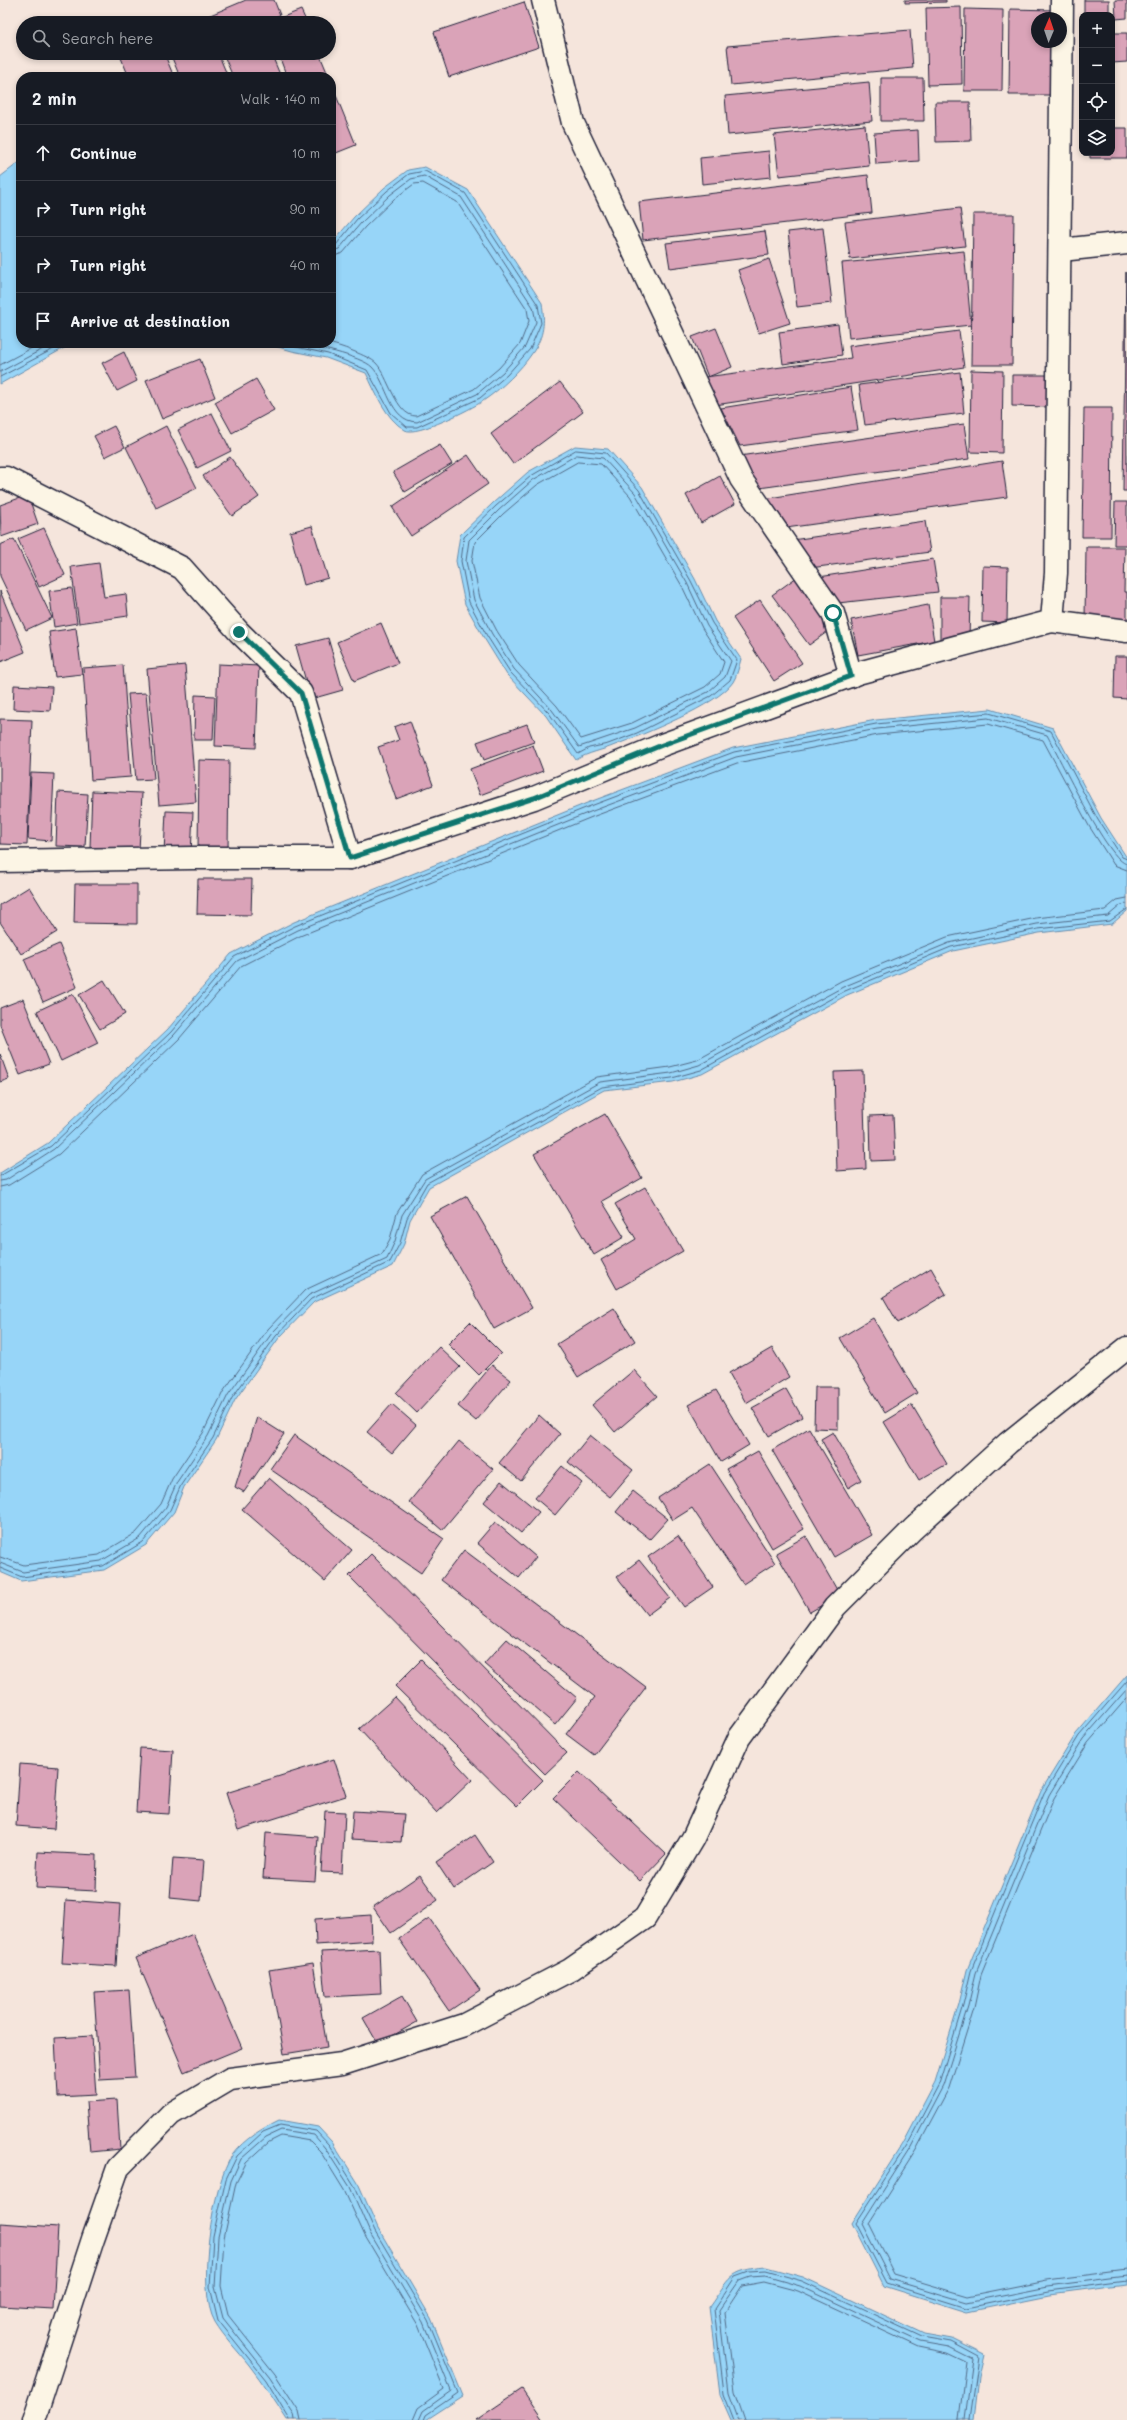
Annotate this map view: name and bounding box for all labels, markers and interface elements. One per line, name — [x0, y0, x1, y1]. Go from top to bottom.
north arrow — [1031, 12, 1067, 48]
map controls — [1079, 12, 1115, 156]
button: + — [1079, 12, 1115, 48]
search box — [16, 16, 336, 60]
icon: search — [30, 27, 52, 49]
text: Search here — [62, 28, 153, 48]
button: − — [1079, 48, 1115, 84]
button: locate — [1079, 84, 1115, 120]
text: 2 min — [32, 87, 77, 109]
text: Walk · 140 m — [240, 90, 320, 107]
button: layers — [1079, 120, 1115, 156]
icon: ahead — [32, 142, 54, 164]
text: Continue — [70, 143, 137, 163]
text: 10 m — [292, 144, 320, 161]
icon: right — [32, 198, 54, 220]
text: Turn right — [70, 199, 147, 219]
text: 90 m — [290, 200, 320, 217]
icon: right — [32, 254, 54, 276]
text: Turn right — [70, 255, 147, 275]
text: 40 m — [290, 256, 320, 273]
icon: arrive — [32, 310, 54, 332]
text: Arrive at destination — [70, 311, 230, 331]
route start — [824, 604, 842, 622]
route end — [230, 623, 248, 641]

